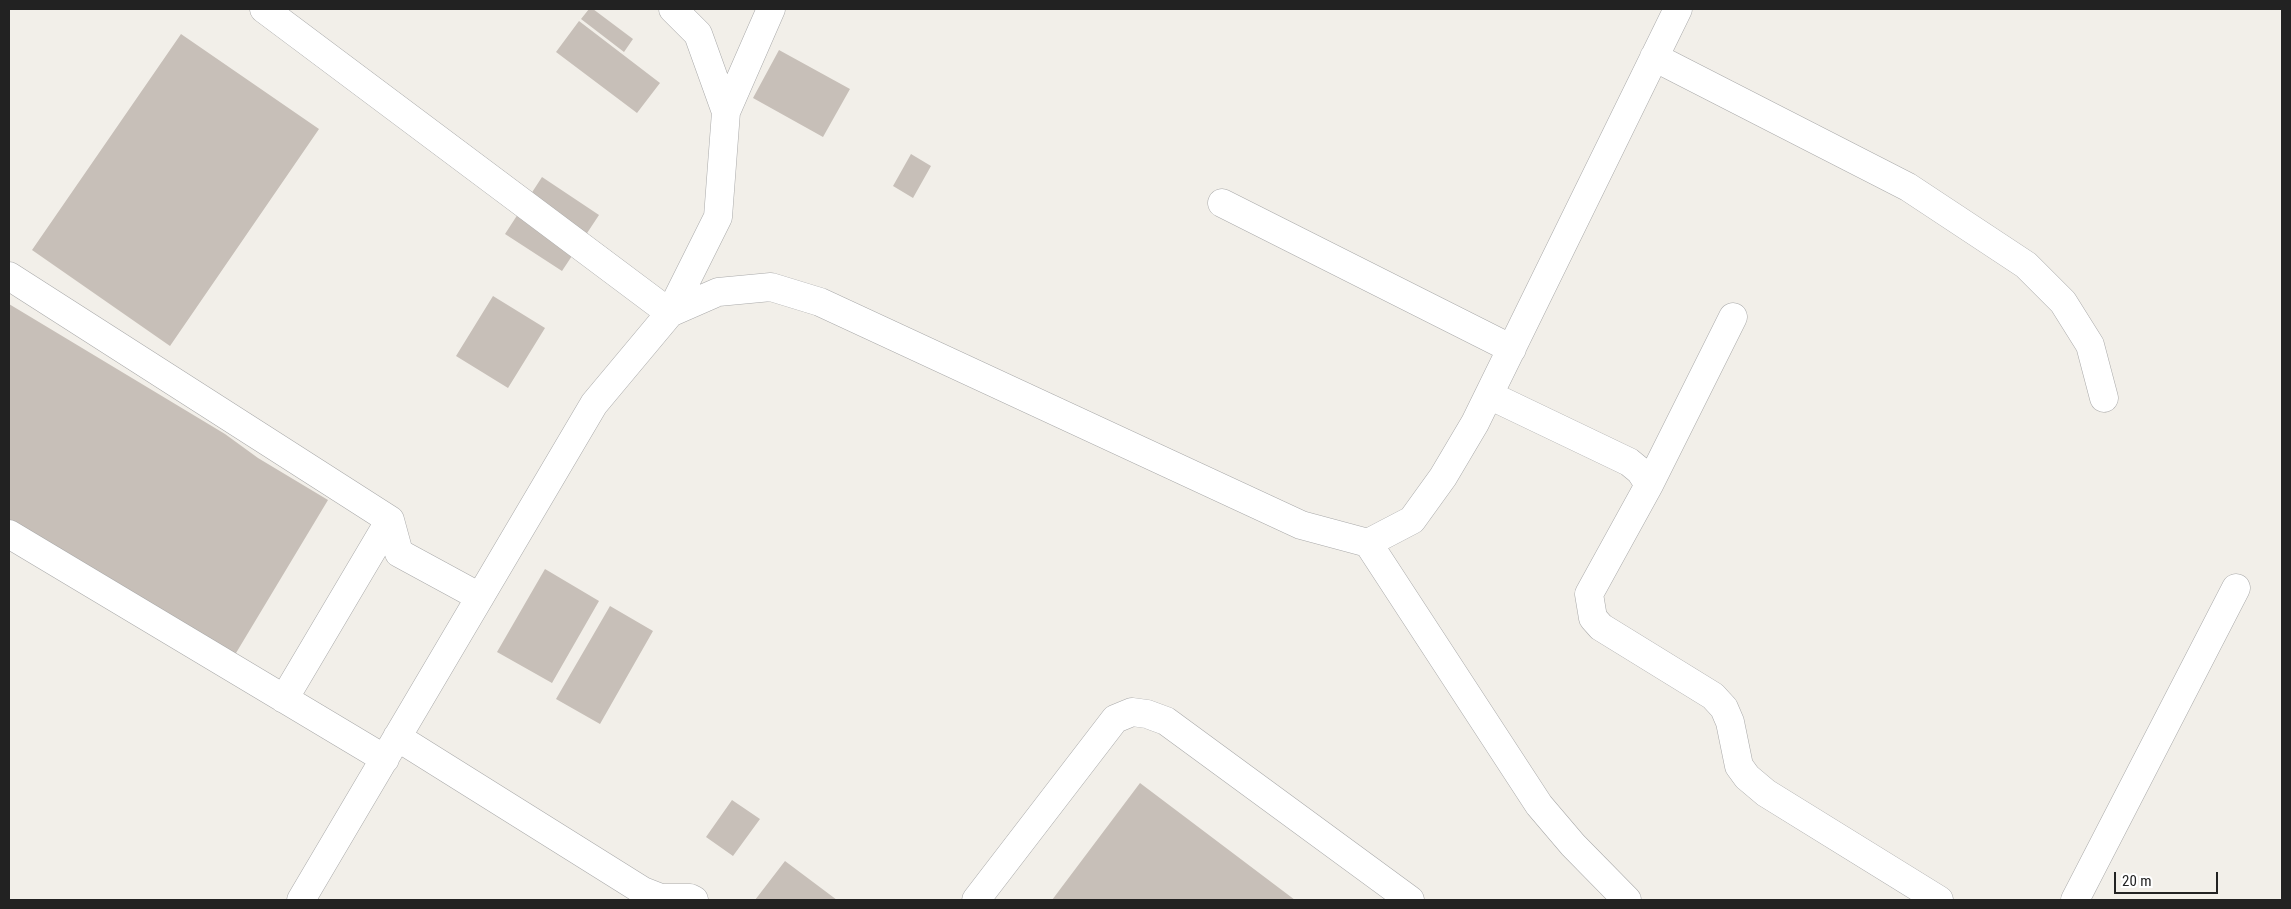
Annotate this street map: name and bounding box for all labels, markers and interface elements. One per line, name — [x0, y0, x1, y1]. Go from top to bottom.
scale bar — [2116, 862, 2220, 894]
text: 20 m — [2122, 872, 2152, 890]

